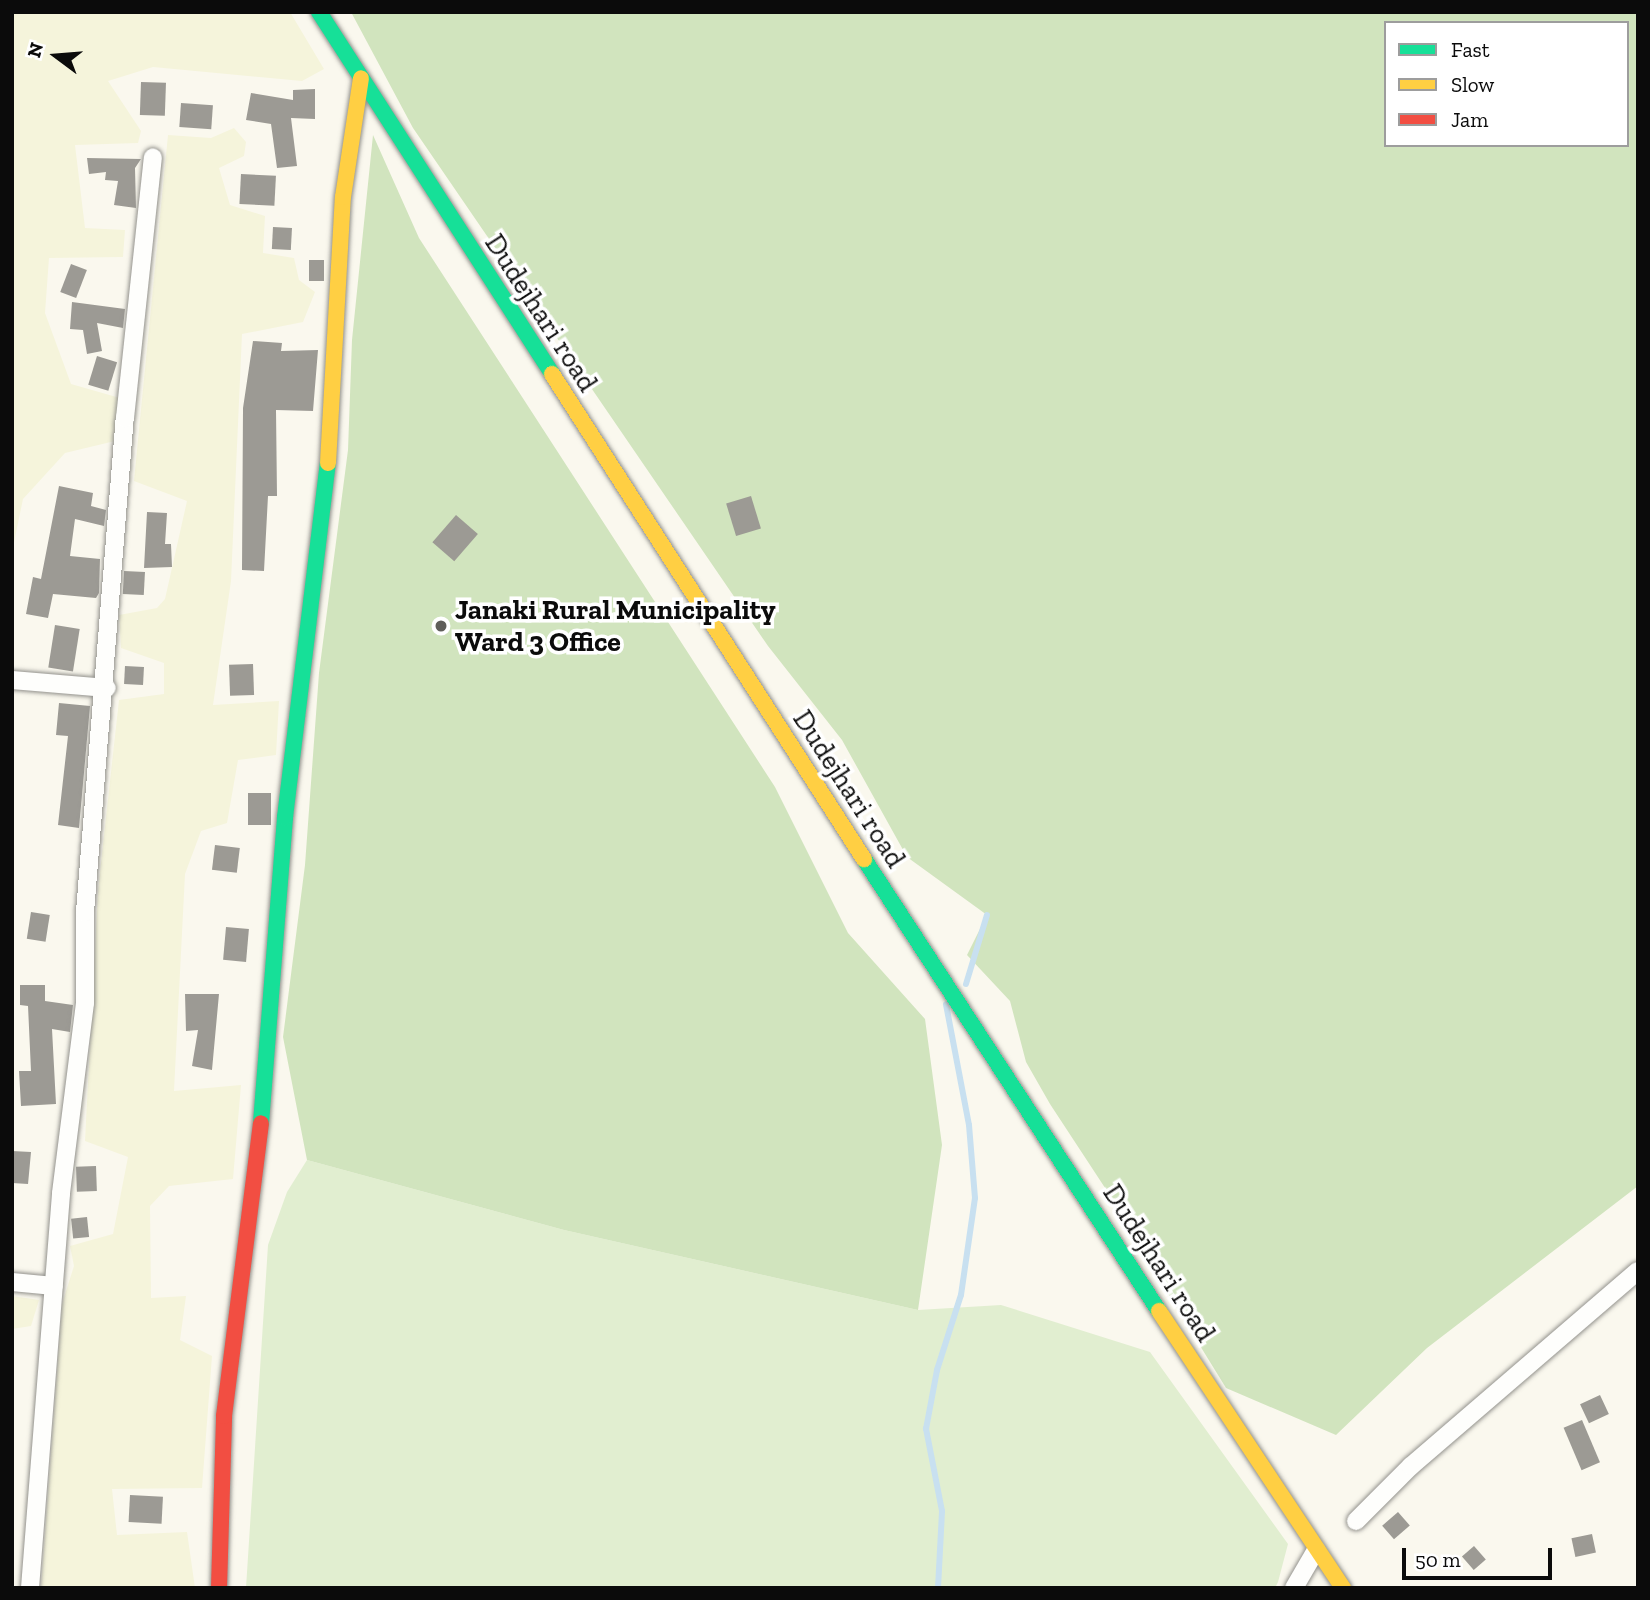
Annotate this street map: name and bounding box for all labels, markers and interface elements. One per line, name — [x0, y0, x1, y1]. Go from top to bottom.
north arrow — [21, 21, 91, 91]
legend — [1384, 21, 1629, 147]
text: Fast — [1451, 37, 1490, 62]
text: N — [22, 40, 48, 60]
text: Slow — [1451, 72, 1494, 97]
text: Jam — [1451, 107, 1488, 132]
street label: Dudejhari road — [478, 228, 604, 398]
place label: Janaki Rural Municipality Ward 3 Office — [455, 593, 776, 659]
marker: Janaki Rural Municipality Ward 3 Office — [433, 618, 449, 634]
street label: Dudejhari road — [786, 704, 912, 874]
street label: Dudejhari road — [1096, 1178, 1222, 1348]
scale bar — [1405, 1534, 1556, 1578]
text: 50 m — [1415, 1547, 1461, 1572]

